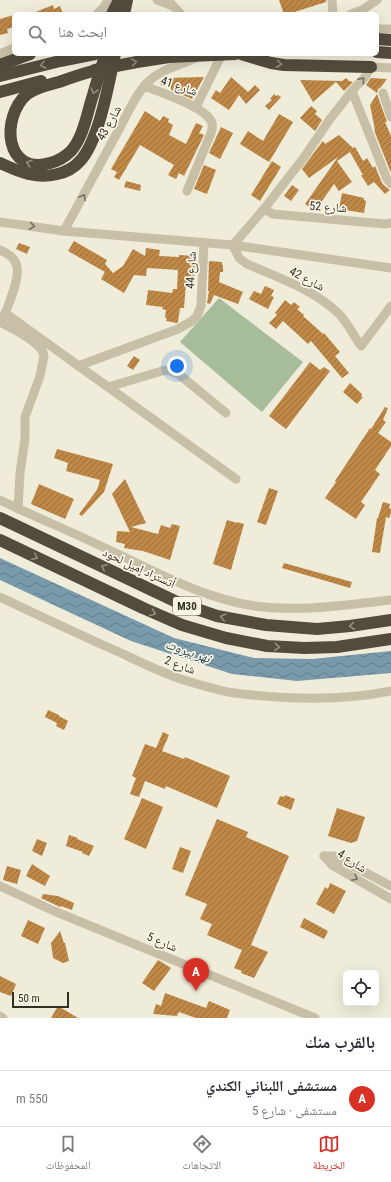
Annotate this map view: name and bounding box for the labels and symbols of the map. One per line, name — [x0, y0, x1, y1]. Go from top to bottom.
one-way arrow — [131, 59, 137, 67]
one-way arrow — [276, 59, 282, 68]
one-way arrow — [40, 60, 47, 68]
street label: شارع 41 — [159, 73, 199, 100]
one-way arrow — [358, 77, 365, 85]
one-way arrow — [90, 87, 99, 94]
street label: شارع 43 — [94, 103, 125, 143]
one-way arrow — [26, 159, 33, 168]
one-way arrow — [78, 193, 85, 201]
street label: شارع 52 — [309, 199, 347, 216]
one-way arrow — [29, 221, 35, 230]
street label: شارع 44 — [183, 251, 200, 289]
street label: شارع 42 — [287, 264, 327, 295]
your location — [167, 356, 187, 376]
street label: أتستراد إميل لحود — [100, 545, 178, 591]
one-way arrow — [31, 552, 38, 560]
one-way arrow — [100, 564, 108, 572]
road number: M30 — [173, 597, 201, 615]
one-way arrow — [149, 608, 156, 616]
one-way arrow — [220, 614, 227, 622]
one-way arrow — [349, 621, 356, 630]
water label: نهر بيروت — [164, 636, 215, 667]
one-way arrow — [274, 642, 280, 651]
street label: شارع 2 — [162, 653, 197, 678]
street label: شارع 4 — [334, 847, 369, 876]
one-way arrow — [351, 874, 358, 881]
street label: شارع 5 — [144, 929, 179, 956]
pin: A — [183, 958, 209, 991]
scale bar — [12, 990, 69, 1009]

